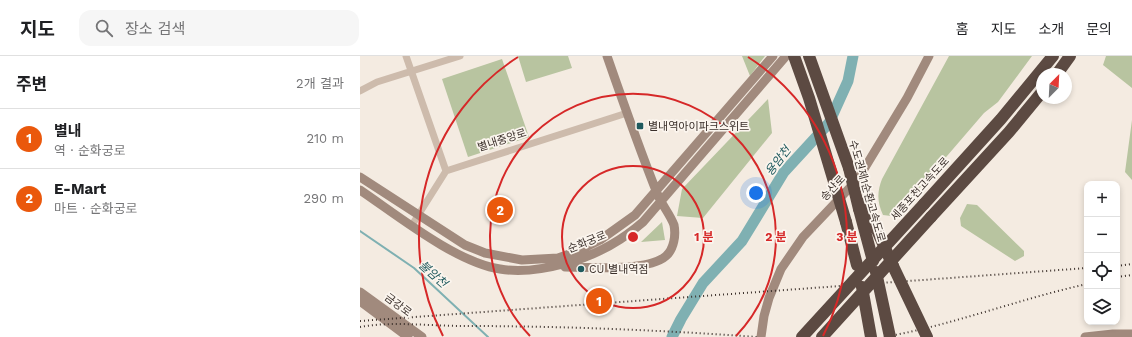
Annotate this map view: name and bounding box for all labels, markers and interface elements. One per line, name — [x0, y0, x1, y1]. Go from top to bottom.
search box — [79, 10, 359, 46]
icon: search — [93, 17, 115, 39]
text: 지도 — [20, 18, 55, 41]
text: 장소 검색 — [125, 20, 185, 38]
text: 홈 — [956, 21, 969, 37]
text: 지도 — [991, 21, 1016, 37]
text: 소개 — [1038, 21, 1064, 37]
text: 문의 — [1086, 21, 1112, 37]
north arrow — [1036, 68, 1072, 104]
text: 주변 — [16, 74, 47, 94]
text: 2개 결과 — [296, 76, 344, 91]
place label: 별내역아이파크스위트 — [648, 120, 749, 133]
marker: 별내역아이파크스위트 — [635, 121, 645, 131]
text: 별내 — [54, 122, 82, 140]
street label: 별내중앙로 — [476, 126, 528, 154]
text: 1 — [26, 131, 32, 146]
text: 210 m — [306, 131, 344, 146]
street label: 수도권제1순환고속도로 — [846, 139, 888, 243]
water label: 용암천 — [762, 142, 795, 178]
text: 역 · 순화궁로 — [54, 143, 126, 158]
street label: 세종포천고속도로 — [888, 155, 952, 223]
street label: 송산로 — [818, 172, 848, 204]
text: E-Mart — [54, 180, 106, 198]
map controls — [1084, 181, 1120, 325]
button: + — [1084, 181, 1120, 217]
your location — [746, 183, 766, 203]
text: 2 — [25, 191, 33, 206]
text: 290 m — [303, 191, 344, 206]
pin: 2 — [487, 195, 513, 225]
text: 마트 · 순화궁로 — [54, 201, 138, 216]
button: − — [1084, 217, 1120, 253]
street label: 순화궁로 — [566, 228, 608, 256]
centre of rings — [626, 230, 640, 244]
text: 1 분 — [694, 230, 714, 244]
text: 2 분 — [765, 230, 787, 244]
text: 3 분 — [836, 230, 858, 244]
button: locate — [1084, 253, 1120, 289]
water label: 불암천 — [416, 258, 451, 292]
place label: CU 별내역점 — [589, 263, 649, 276]
marker: CU 별내역점 — [576, 264, 586, 274]
pin: 1 — [586, 286, 612, 316]
button: layers — [1084, 289, 1120, 325]
street label: 금강로 — [382, 291, 414, 319]

